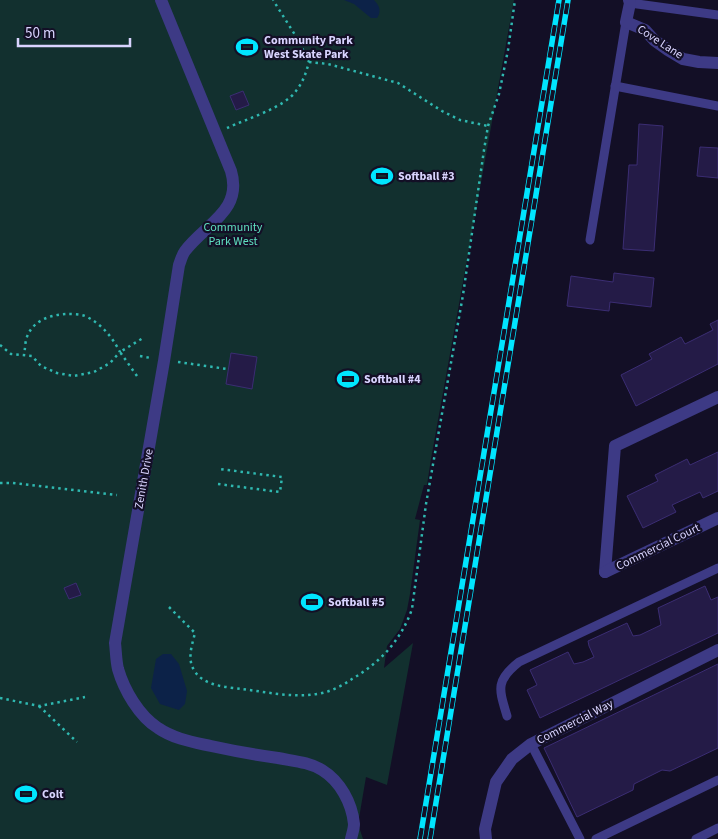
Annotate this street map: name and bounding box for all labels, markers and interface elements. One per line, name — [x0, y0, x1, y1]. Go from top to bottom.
scale bar — [18, 15, 130, 47]
street label: Cove Lane — [634, 21, 686, 63]
text: 50 m — [25, 23, 55, 44]
place label: Community Park West Skate Park — [264, 32, 353, 63]
sports icon: Community Park West Skate Park — [234, 34, 260, 60]
sports icon: Softball #3 — [369, 163, 395, 189]
place label: Softball #3 — [398, 168, 455, 185]
park label: Community Park West — [204, 219, 263, 250]
sports icon: Softball #4 — [335, 366, 361, 392]
place label: Softball #4 — [364, 371, 421, 388]
street label: Zenith Drive — [130, 448, 158, 510]
street label: Commercial Court — [613, 519, 703, 575]
sports icon: Softball #5 — [299, 589, 325, 615]
place label: Softball #5 — [328, 594, 385, 611]
street label: Commercial Way — [534, 695, 617, 749]
sports icon: Colt — [13, 781, 39, 807]
place label: Colt — [42, 786, 64, 803]

